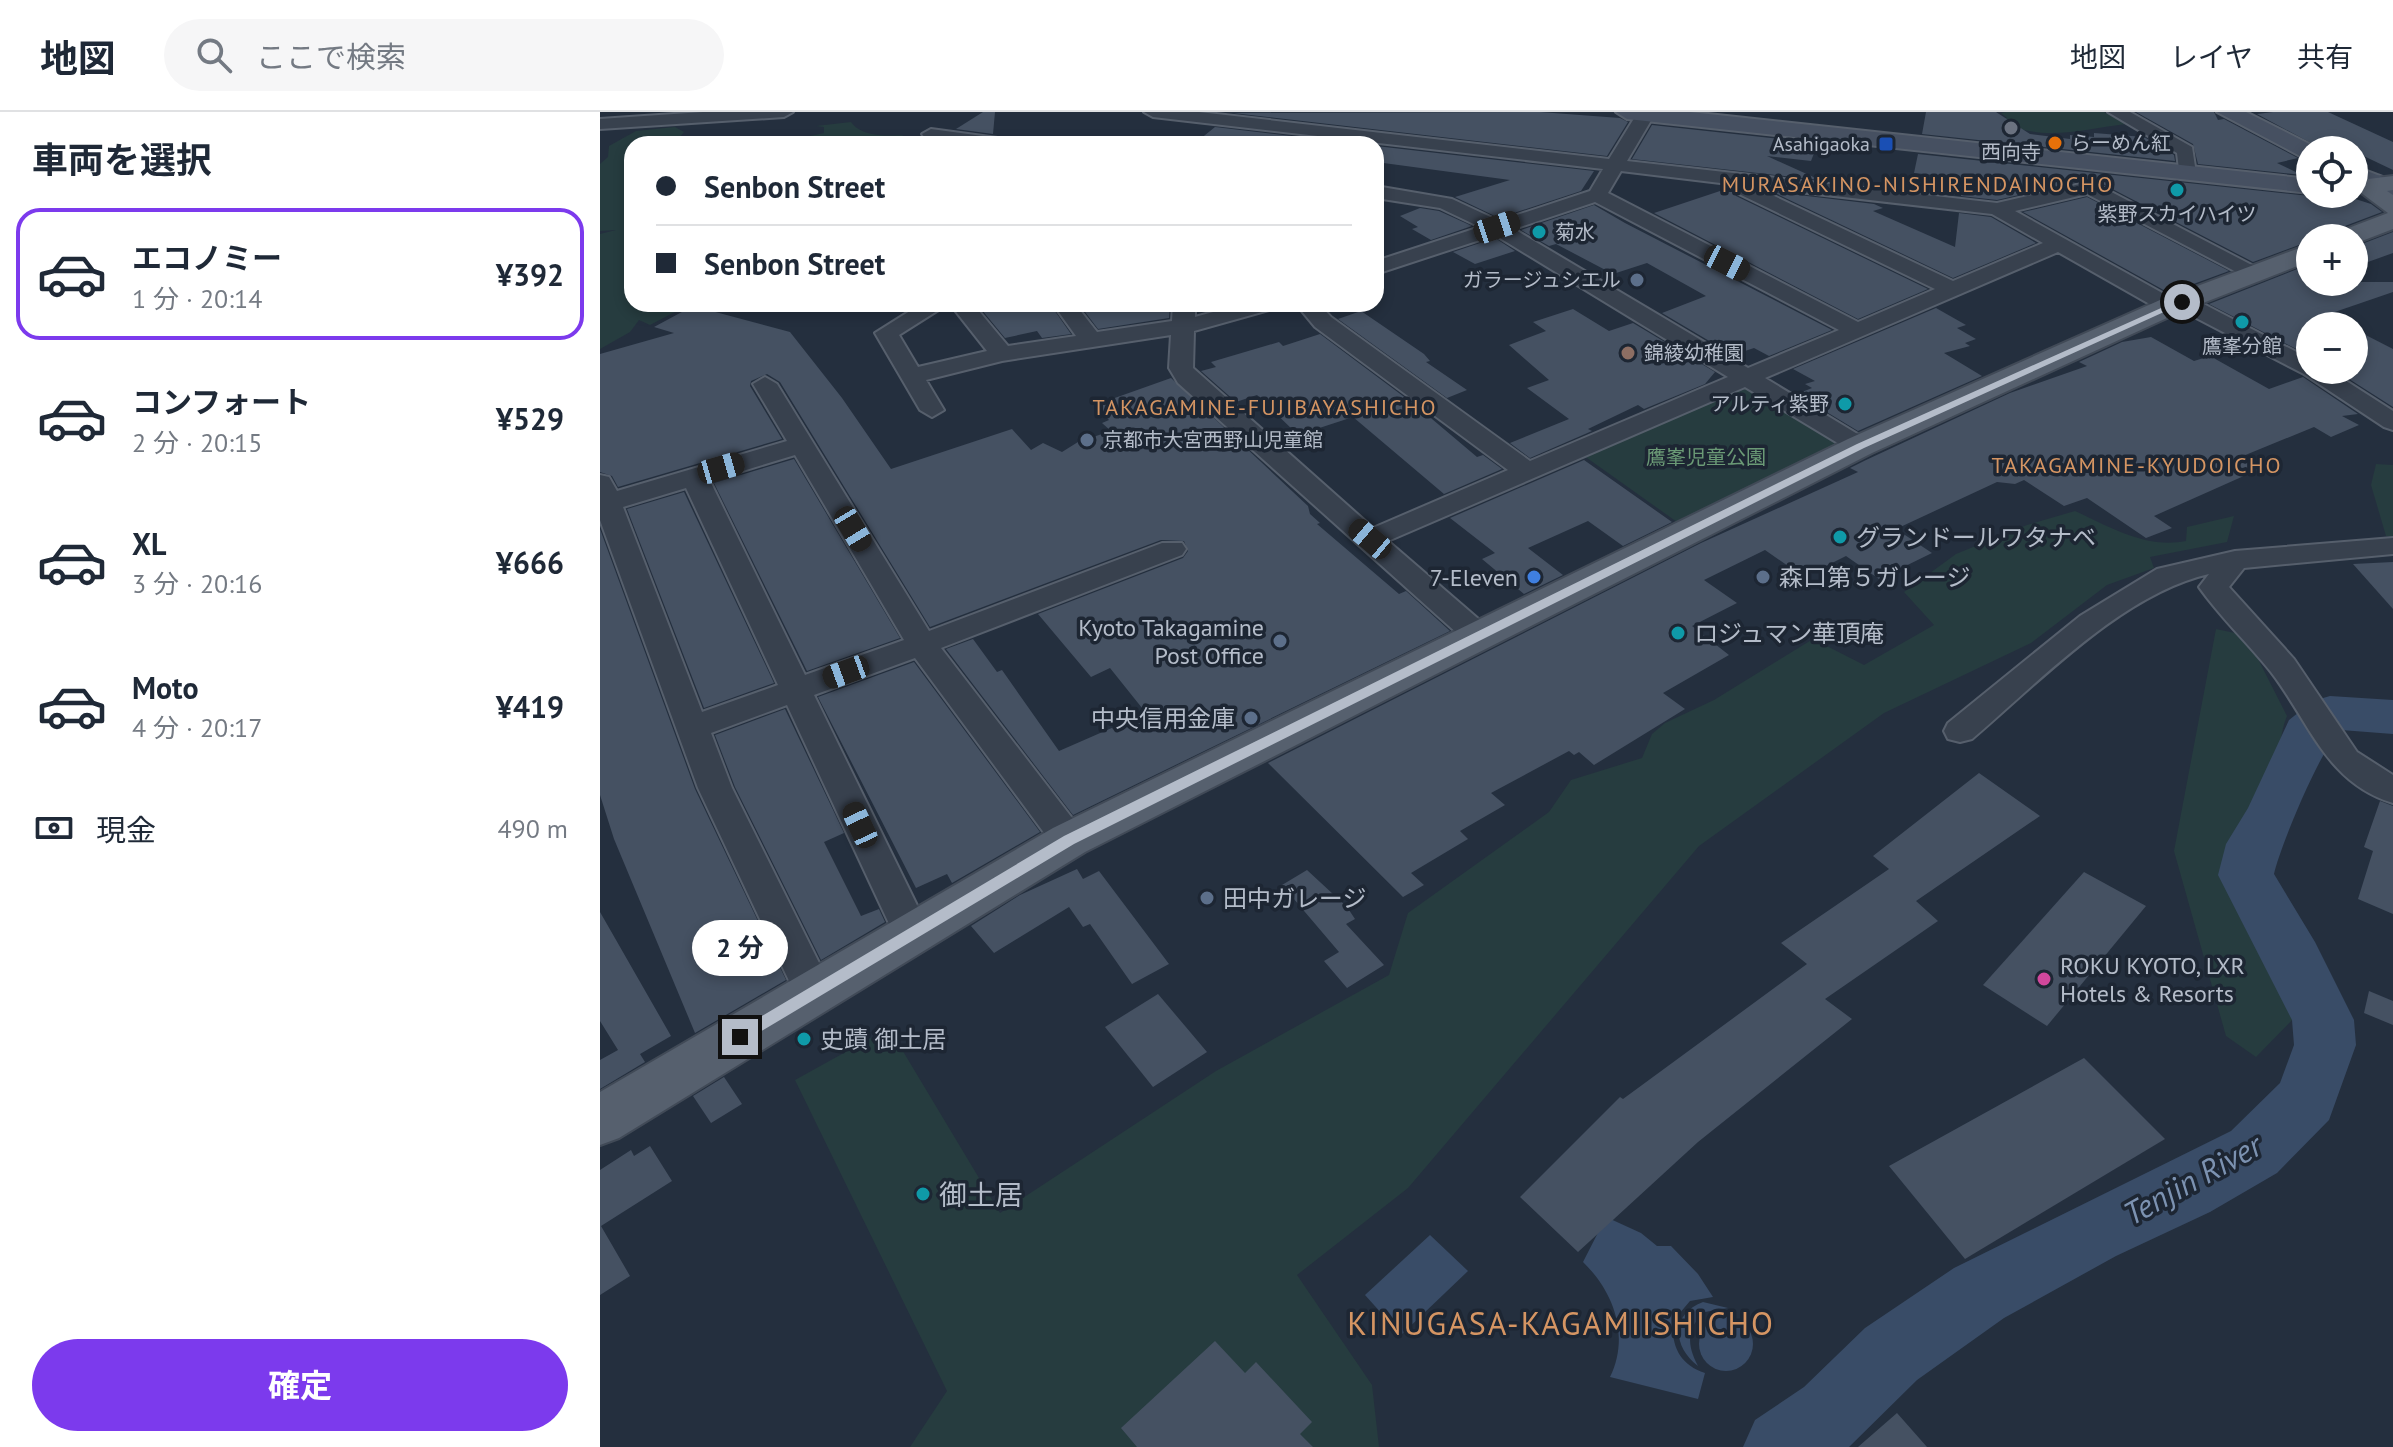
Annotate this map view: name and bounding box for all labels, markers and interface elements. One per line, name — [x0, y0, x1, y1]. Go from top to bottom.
search box — [164, 19, 724, 91]
text: 地図 — [40, 33, 116, 82]
icon: search — [192, 33, 236, 77]
text: ここで検索 — [256, 37, 406, 76]
text: 地図 — [2070, 38, 2126, 75]
text: レイヤ — [2170, 38, 2253, 75]
text: 共有 — [2297, 38, 2353, 75]
marker: 西向寺 — [2002, 119, 2020, 137]
place label: らーめん紅 — [2071, 130, 2171, 156]
place label: Asahigaoka — [1773, 131, 1870, 157]
marker: らーめん紅 — [2046, 134, 2064, 152]
marker: Asahigaoka — [1877, 135, 1895, 153]
text: 車両を選択 — [32, 136, 212, 183]
map controls — [2296, 136, 2368, 384]
button: locate — [2296, 136, 2368, 208]
place label: 西向寺 — [1981, 139, 2041, 165]
text: Senbon Street — [704, 167, 885, 206]
district label: MURASAKINO-NISHIRENDAINOCHO — [1722, 170, 2114, 198]
marker: 紫野スカイハイツ — [2168, 181, 2186, 199]
place label: 紫野スカイハイツ — [2097, 201, 2257, 227]
car — [1470, 208, 1524, 246]
place label: 菊水 — [1555, 219, 1595, 245]
marker: 菊水 — [1530, 223, 1548, 241]
button: + — [2296, 224, 2368, 296]
icon: car — [36, 238, 108, 310]
text: エコノミー — [132, 238, 282, 277]
car — [1700, 241, 1754, 285]
text: Senbon Street — [704, 244, 885, 283]
text: ¥392 — [496, 255, 564, 294]
place label: ガラージュシエル — [1463, 267, 1621, 293]
marker: ガラージュシエル — [1628, 271, 1646, 289]
text: 1 分 · 20:14 — [132, 282, 262, 315]
route start — [2164, 284, 2200, 320]
button: − — [2296, 312, 2368, 384]
marker: 鷹峯分館 — [2233, 313, 2251, 331]
place label: 鷹峯分館 — [2202, 333, 2282, 359]
place label: 錦綾幼稚園 — [1644, 340, 1744, 366]
marker: 錦綾幼稚園 — [1619, 344, 1637, 362]
icon: car — [36, 382, 108, 454]
text: コンフォート — [132, 382, 311, 421]
place label: アルティ紫野 — [1710, 391, 1829, 417]
district label: TAKAGAMINE-FUJIBAYASHICHO — [1093, 393, 1438, 421]
marker: アルティ紫野 — [1836, 395, 1854, 413]
text: ¥529 — [496, 399, 564, 438]
text: 2 分 · 20:15 — [132, 426, 262, 459]
place label: 京都市大宮西野山児童館 — [1103, 427, 1323, 453]
marker: 京都市大宮西野山児童館 — [1078, 431, 1096, 449]
park label: 鷹峯児童公園 — [1646, 444, 1766, 470]
car — [695, 450, 747, 486]
district label: TAKAGAMINE-KYUDOICHO — [1991, 451, 2283, 479]
car — [830, 502, 876, 556]
car — [1344, 514, 1396, 564]
place label: グランドールワタナベ — [1856, 522, 2096, 553]
text: XL — [132, 524, 166, 563]
icon: car — [36, 526, 108, 598]
marker: グランドールワタナベ — [1831, 528, 1849, 546]
text: ¥666 — [496, 543, 564, 582]
place label: 7-Eleven — [1430, 562, 1518, 593]
place label: 森口第５ガレージ — [1779, 562, 1971, 593]
text: 3 分 · 20:16 — [132, 567, 262, 600]
marker: 7-Eleven — [1525, 568, 1543, 586]
marker: 森口第５ガレージ — [1754, 568, 1772, 586]
place label: Kyoto Takagamine Post Office — [1078, 612, 1264, 671]
place label: ロジュマン華頂庵 — [1694, 618, 1884, 649]
marker: ロジュマン華頂庵 — [1669, 624, 1687, 642]
marker: Kyoto Takagamine Post Office — [1271, 632, 1289, 650]
car — [819, 653, 873, 691]
text: Moto — [132, 668, 199, 707]
icon: car — [36, 670, 108, 742]
text: ¥419 — [496, 687, 564, 726]
place label: 中央信用金庫 — [1091, 703, 1235, 734]
marker: 中央信用金庫 — [1242, 709, 1260, 727]
text: 4 分 · 20:17 — [132, 711, 262, 744]
car — [839, 798, 881, 852]
icon: cash — [32, 806, 76, 850]
text: 現金 — [96, 810, 156, 849]
text: 490 m — [497, 812, 568, 845]
place label: 田中ガレージ — [1223, 883, 1367, 914]
marker: 田中ガレージ — [1198, 889, 1216, 907]
callout: 2 分 — [692, 921, 788, 977]
text: 2 分 — [716, 931, 764, 964]
place label: ROKU KYOTO, LXR Hotels & Resorts — [2060, 950, 2245, 1009]
marker: ROKU KYOTO, LXR Hotels & Resorts — [2035, 970, 2053, 988]
route end — [722, 1019, 758, 1055]
place label: 史蹟 御土居 — [820, 1024, 946, 1055]
marker: 史蹟 御土居 — [795, 1030, 813, 1048]
water label: Tenjin River — [2116, 1123, 2271, 1234]
place label: 御土居 — [939, 1176, 1023, 1213]
marker: 御土居 — [914, 1185, 932, 1203]
district label: KINUGASA-KAGAMIISHICHO — [1347, 1302, 1775, 1344]
button: 確定 — [32, 1339, 568, 1431]

